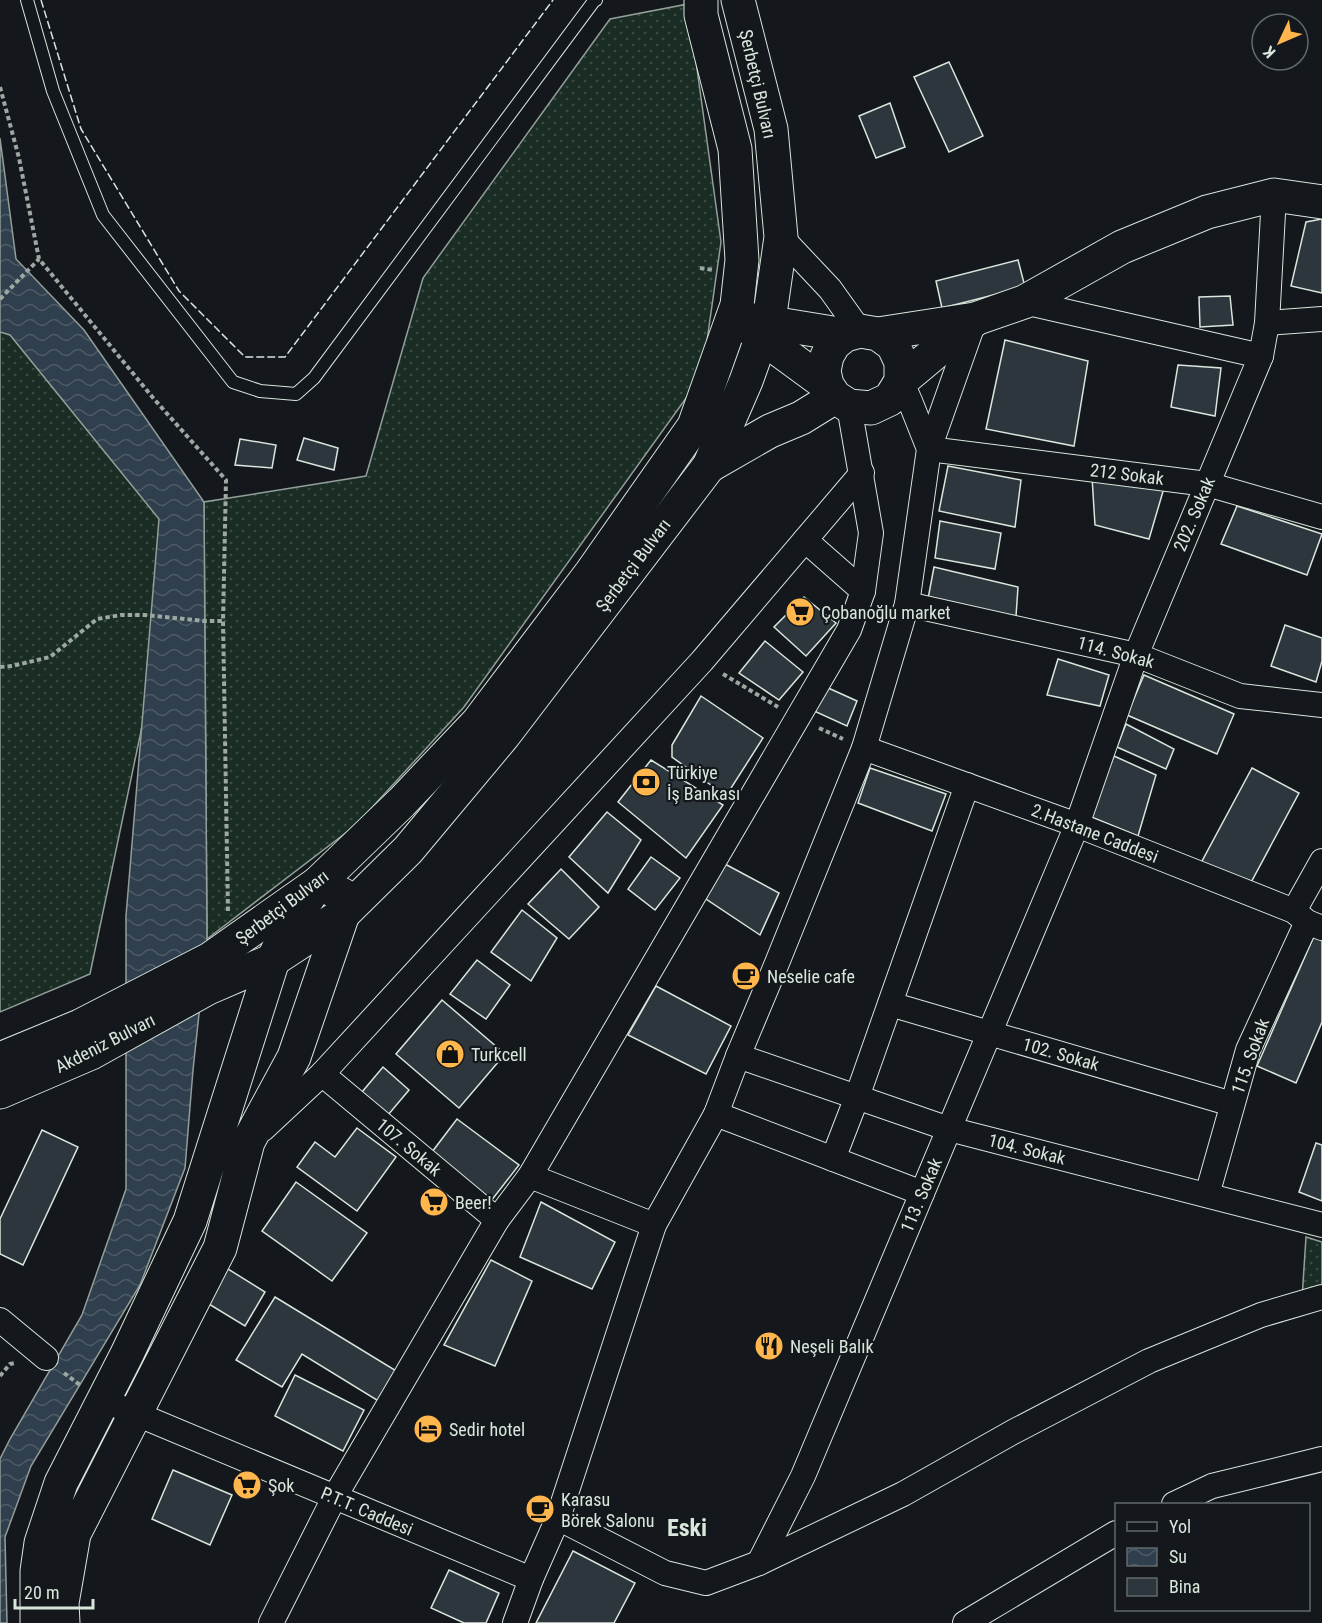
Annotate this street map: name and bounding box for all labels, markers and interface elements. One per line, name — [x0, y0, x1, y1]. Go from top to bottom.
north arrow — [1250, 12, 1310, 72]
street label: Şerbetçi Bulvarı — [735, 28, 781, 140]
text: K — [1260, 42, 1279, 62]
street label: 212 Sokak — [1089, 459, 1165, 489]
street label: 202. Sokak — [1169, 474, 1219, 554]
street label: Şerbetçi Bulvarı — [591, 514, 675, 616]
supermarket icon: Çobanoğlu market — [784, 596, 816, 628]
place label: Çobanoğlu market — [821, 602, 951, 623]
street label: 114. Sokak — [1075, 632, 1157, 672]
place label: Türkiye İş Bankası — [667, 762, 740, 804]
bank icon: Türkiye İş Bankası — [630, 766, 662, 798]
street label: 2.Hastane Caddesi — [1029, 799, 1161, 867]
street label: Şerbetçi Bulvarı — [231, 865, 333, 949]
cafe icon: Neselie cafe — [730, 960, 762, 992]
place label: Neselie cafe — [767, 966, 855, 987]
street label: Akdeniz Bulvarı — [52, 1009, 158, 1077]
street label: 115. Sokak — [1227, 1015, 1273, 1097]
street label: 102. Sokak — [1020, 1033, 1102, 1075]
shop icon: Turkcell — [434, 1038, 466, 1070]
place label: Turkcell — [471, 1044, 527, 1065]
street label: 107. Sokak — [372, 1114, 446, 1180]
street label: 104. Sokak — [986, 1129, 1068, 1169]
street label: 113. Sokak — [896, 1155, 946, 1235]
supermarket icon: Beer! — [418, 1186, 450, 1218]
place label: Beer! — [455, 1192, 492, 1213]
restaurant icon: Neşeli Balık — [753, 1330, 785, 1362]
place label: Neşeli Balık — [790, 1336, 874, 1357]
hotel icon: Sedir hotel — [412, 1413, 444, 1445]
place label: Sedir hotel — [449, 1419, 525, 1440]
supermarket icon: Şok — [231, 1469, 263, 1501]
place label: Şok — [268, 1475, 294, 1496]
street label: P.T.T. Caddesi — [318, 1482, 416, 1540]
place label: Karasu Börek Salonu — [561, 1489, 654, 1531]
cafe icon: Karasu Börek Salonu — [524, 1493, 556, 1525]
legend — [1115, 1503, 1310, 1611]
district label: Eski — [667, 1514, 707, 1542]
text: Yol — [1169, 1516, 1191, 1537]
text: Su — [1169, 1546, 1187, 1567]
scale bar — [15, 1572, 93, 1610]
text: Bina — [1169, 1576, 1200, 1597]
text: 20 m — [24, 1582, 59, 1603]

